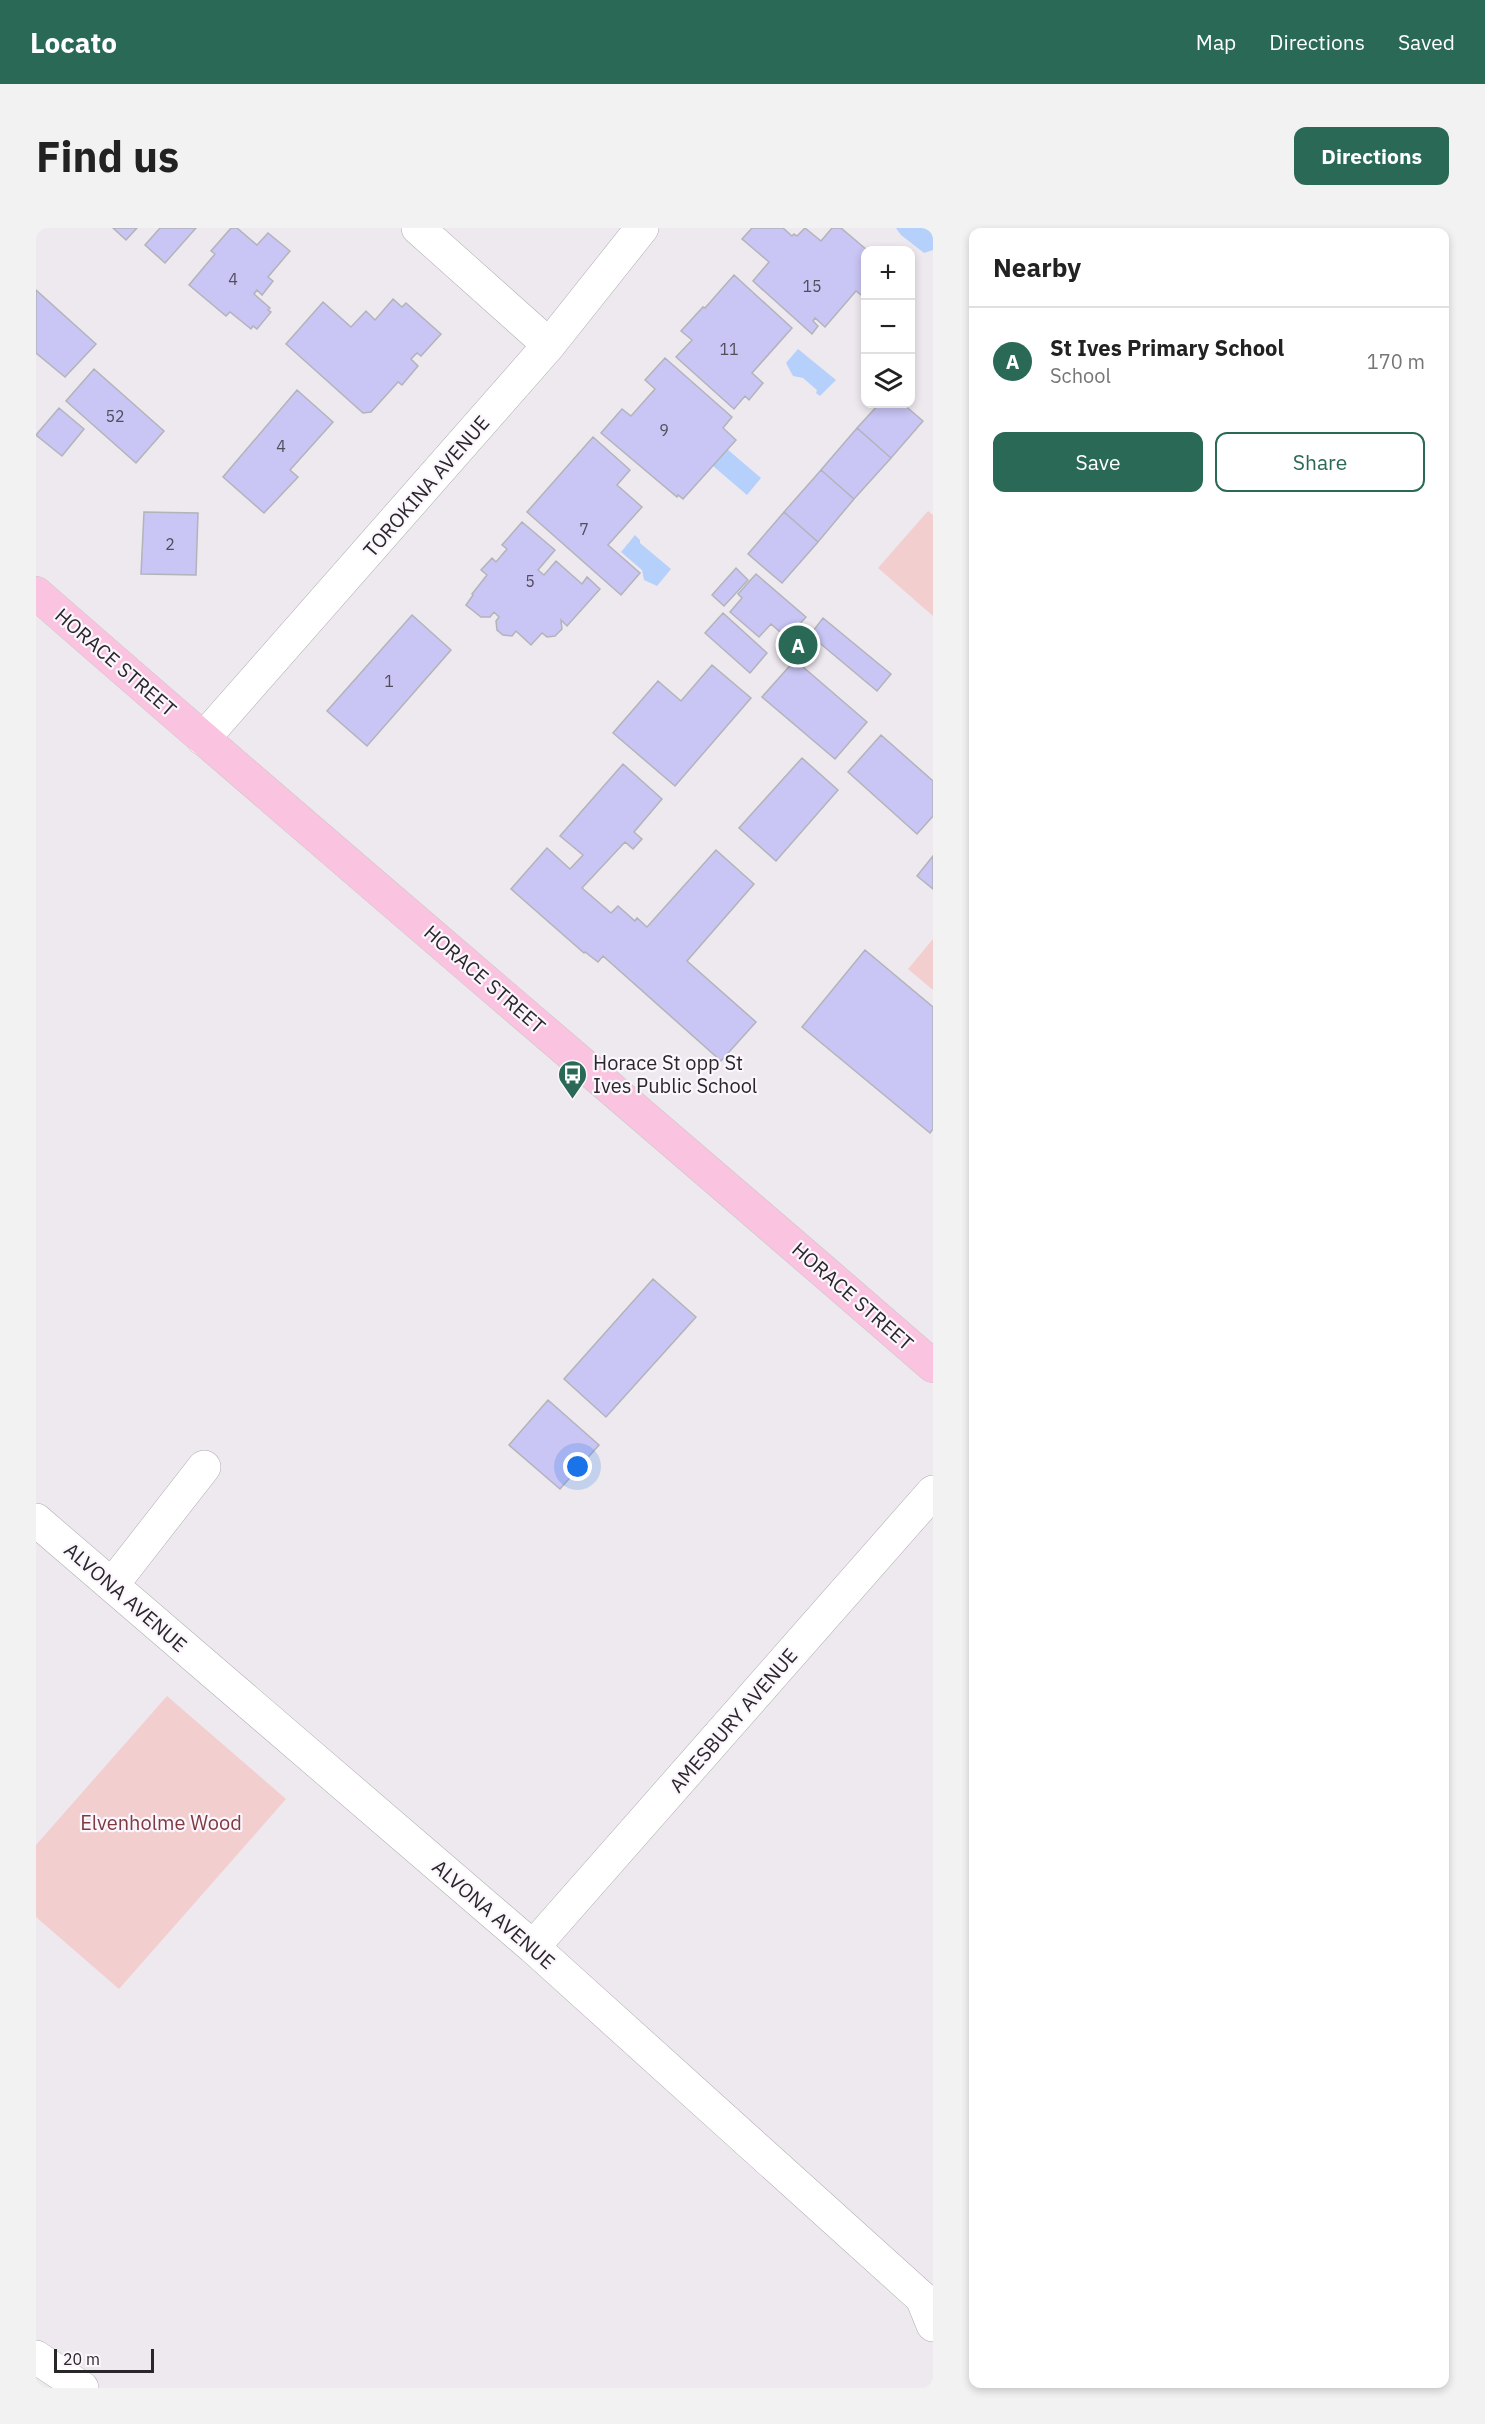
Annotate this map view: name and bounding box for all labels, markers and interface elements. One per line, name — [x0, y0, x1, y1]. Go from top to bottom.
text: Locato — [30, 24, 117, 61]
text: Map — [1196, 28, 1236, 56]
text: Directions — [1269, 28, 1365, 56]
text: Saved — [1398, 28, 1455, 56]
button: Directions — [1294, 127, 1449, 185]
text: Find us — [36, 129, 179, 184]
map controls — [861, 246, 915, 408]
button: + — [861, 246, 915, 300]
text: Nearby — [993, 250, 1081, 284]
house number: 4 — [228, 269, 238, 289]
house number: 15 — [802, 276, 822, 296]
button: − — [861, 300, 915, 354]
text: St Ives Primary School — [1050, 333, 1284, 362]
house number: 11 — [719, 339, 739, 359]
text: A — [1006, 348, 1019, 375]
text: 170 m — [1367, 348, 1425, 375]
button: layers — [861, 354, 915, 408]
text: School — [1050, 362, 1111, 389]
house number: 52 — [105, 406, 125, 426]
street label: TOROKINA AVENUE — [357, 409, 495, 563]
house number: 9 — [659, 420, 669, 440]
button: Save — [993, 432, 1203, 492]
button: Share — [1215, 432, 1425, 492]
house number: 4 — [276, 436, 286, 456]
house number: 7 — [579, 519, 589, 539]
house number: 2 — [165, 534, 175, 554]
house number: 5 — [525, 571, 535, 591]
street label: HORACE STREET — [49, 602, 183, 722]
pin: A — [778, 622, 818, 668]
house number: 1 — [384, 671, 394, 691]
street label: HORACE STREET — [418, 919, 552, 1039]
place label: Horace St opp St Ives Public School — [593, 1049, 757, 1099]
bus stop icon: Horace St opp St Ives Public School — [556, 1058, 588, 1100]
street label: HORACE STREET — [786, 1236, 920, 1356]
your location — [563, 1452, 592, 1481]
street label: ALVONA AVENUE — [59, 1536, 193, 1658]
street label: AMESBURY AVENUE — [663, 1642, 803, 1798]
park label: Elvenholme Wood — [80, 1809, 242, 1836]
street label: ALVONA AVENUE — [427, 1853, 561, 1975]
scale bar — [54, 2346, 154, 2374]
text: 20 m — [63, 2349, 100, 2369]

